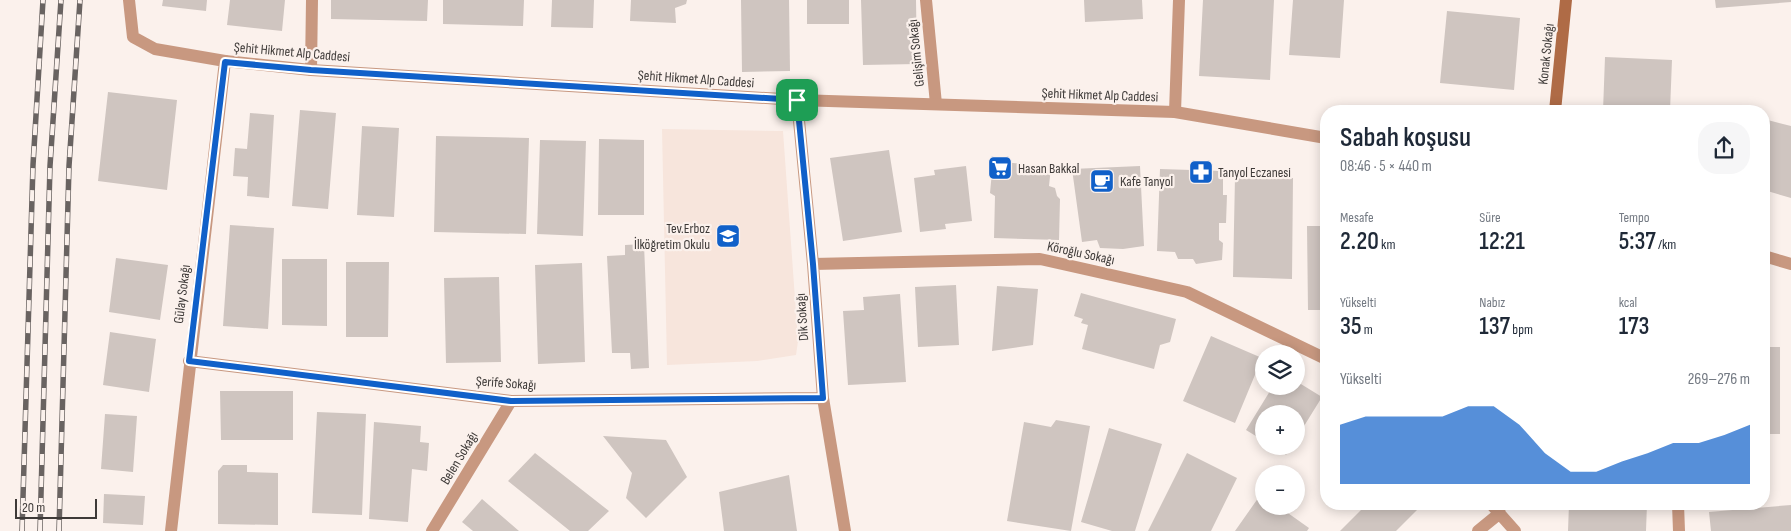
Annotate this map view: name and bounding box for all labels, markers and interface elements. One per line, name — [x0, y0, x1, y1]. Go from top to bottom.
street label: Gelişim Sokağı — [904, 18, 928, 88]
street label: Konak Sokağı — [1534, 22, 1558, 86]
street label: Şehit Hikmet Alp Caddesi — [233, 38, 351, 66]
street label: Şehit Hikmet Alp Caddesi — [637, 66, 755, 92]
pin — [776, 79, 818, 121]
street label: Şehit Hikmet Alp Caddesi — [1041, 84, 1159, 106]
icon: arrive — [783, 86, 811, 114]
text: Sabah koşusu — [1340, 121, 1471, 154]
button: share — [1698, 122, 1750, 174]
supermarket icon: Hasan Bakkal — [987, 155, 1013, 181]
text: 08:46 · 5 × 440 m — [1340, 157, 1432, 176]
pharmacy icon: Tanyol Eczanesi — [1188, 159, 1214, 185]
place label: Hasan Bakkal — [1018, 160, 1079, 177]
place label: Tanyol Eczanesi — [1218, 164, 1291, 181]
cafe icon: Kafe Tanyol — [1089, 168, 1115, 194]
place label: Kafe Tanyol — [1120, 173, 1173, 190]
text: Mesafe — [1340, 209, 1374, 226]
text: Süre — [1479, 209, 1501, 226]
text: Tempo — [1619, 209, 1650, 226]
place label: Tev.Erboz İlköğretim Okulu — [634, 220, 710, 253]
school or university icon: Tev.Erboz İlköğretim Okulu — [715, 223, 741, 249]
text: 2.20 — [1340, 226, 1379, 257]
text: 12:21 — [1479, 226, 1525, 257]
text: 5:37 — [1619, 226, 1656, 257]
text: km — [1379, 236, 1395, 253]
text: /km — [1656, 236, 1676, 253]
street label: Köroğlu Sokağı — [1046, 238, 1116, 268]
street label: Gülay Sokağı — [170, 264, 194, 324]
street label: Dik Sokağı — [792, 293, 812, 341]
text: Yükselti — [1340, 294, 1376, 311]
text: Nabız — [1479, 294, 1505, 311]
text: kcal — [1619, 294, 1637, 311]
text: 35 — [1340, 311, 1361, 342]
text: 137 — [1479, 311, 1510, 342]
text: 173 — [1619, 311, 1649, 342]
text: m — [1361, 321, 1373, 338]
text: bpm — [1510, 321, 1533, 338]
map controls — [1255, 345, 1305, 515]
button: layers — [1255, 345, 1305, 395]
text: Yükselti — [1340, 370, 1382, 389]
text: 269–276 m — [1688, 370, 1750, 389]
street label: Şerife Sokağı — [475, 372, 537, 394]
button: + — [1255, 405, 1305, 455]
street label: Belen Sokağı — [437, 428, 481, 488]
button: − — [1255, 465, 1305, 515]
scale bar — [15, 496, 98, 519]
text: 20 m — [22, 499, 45, 516]

